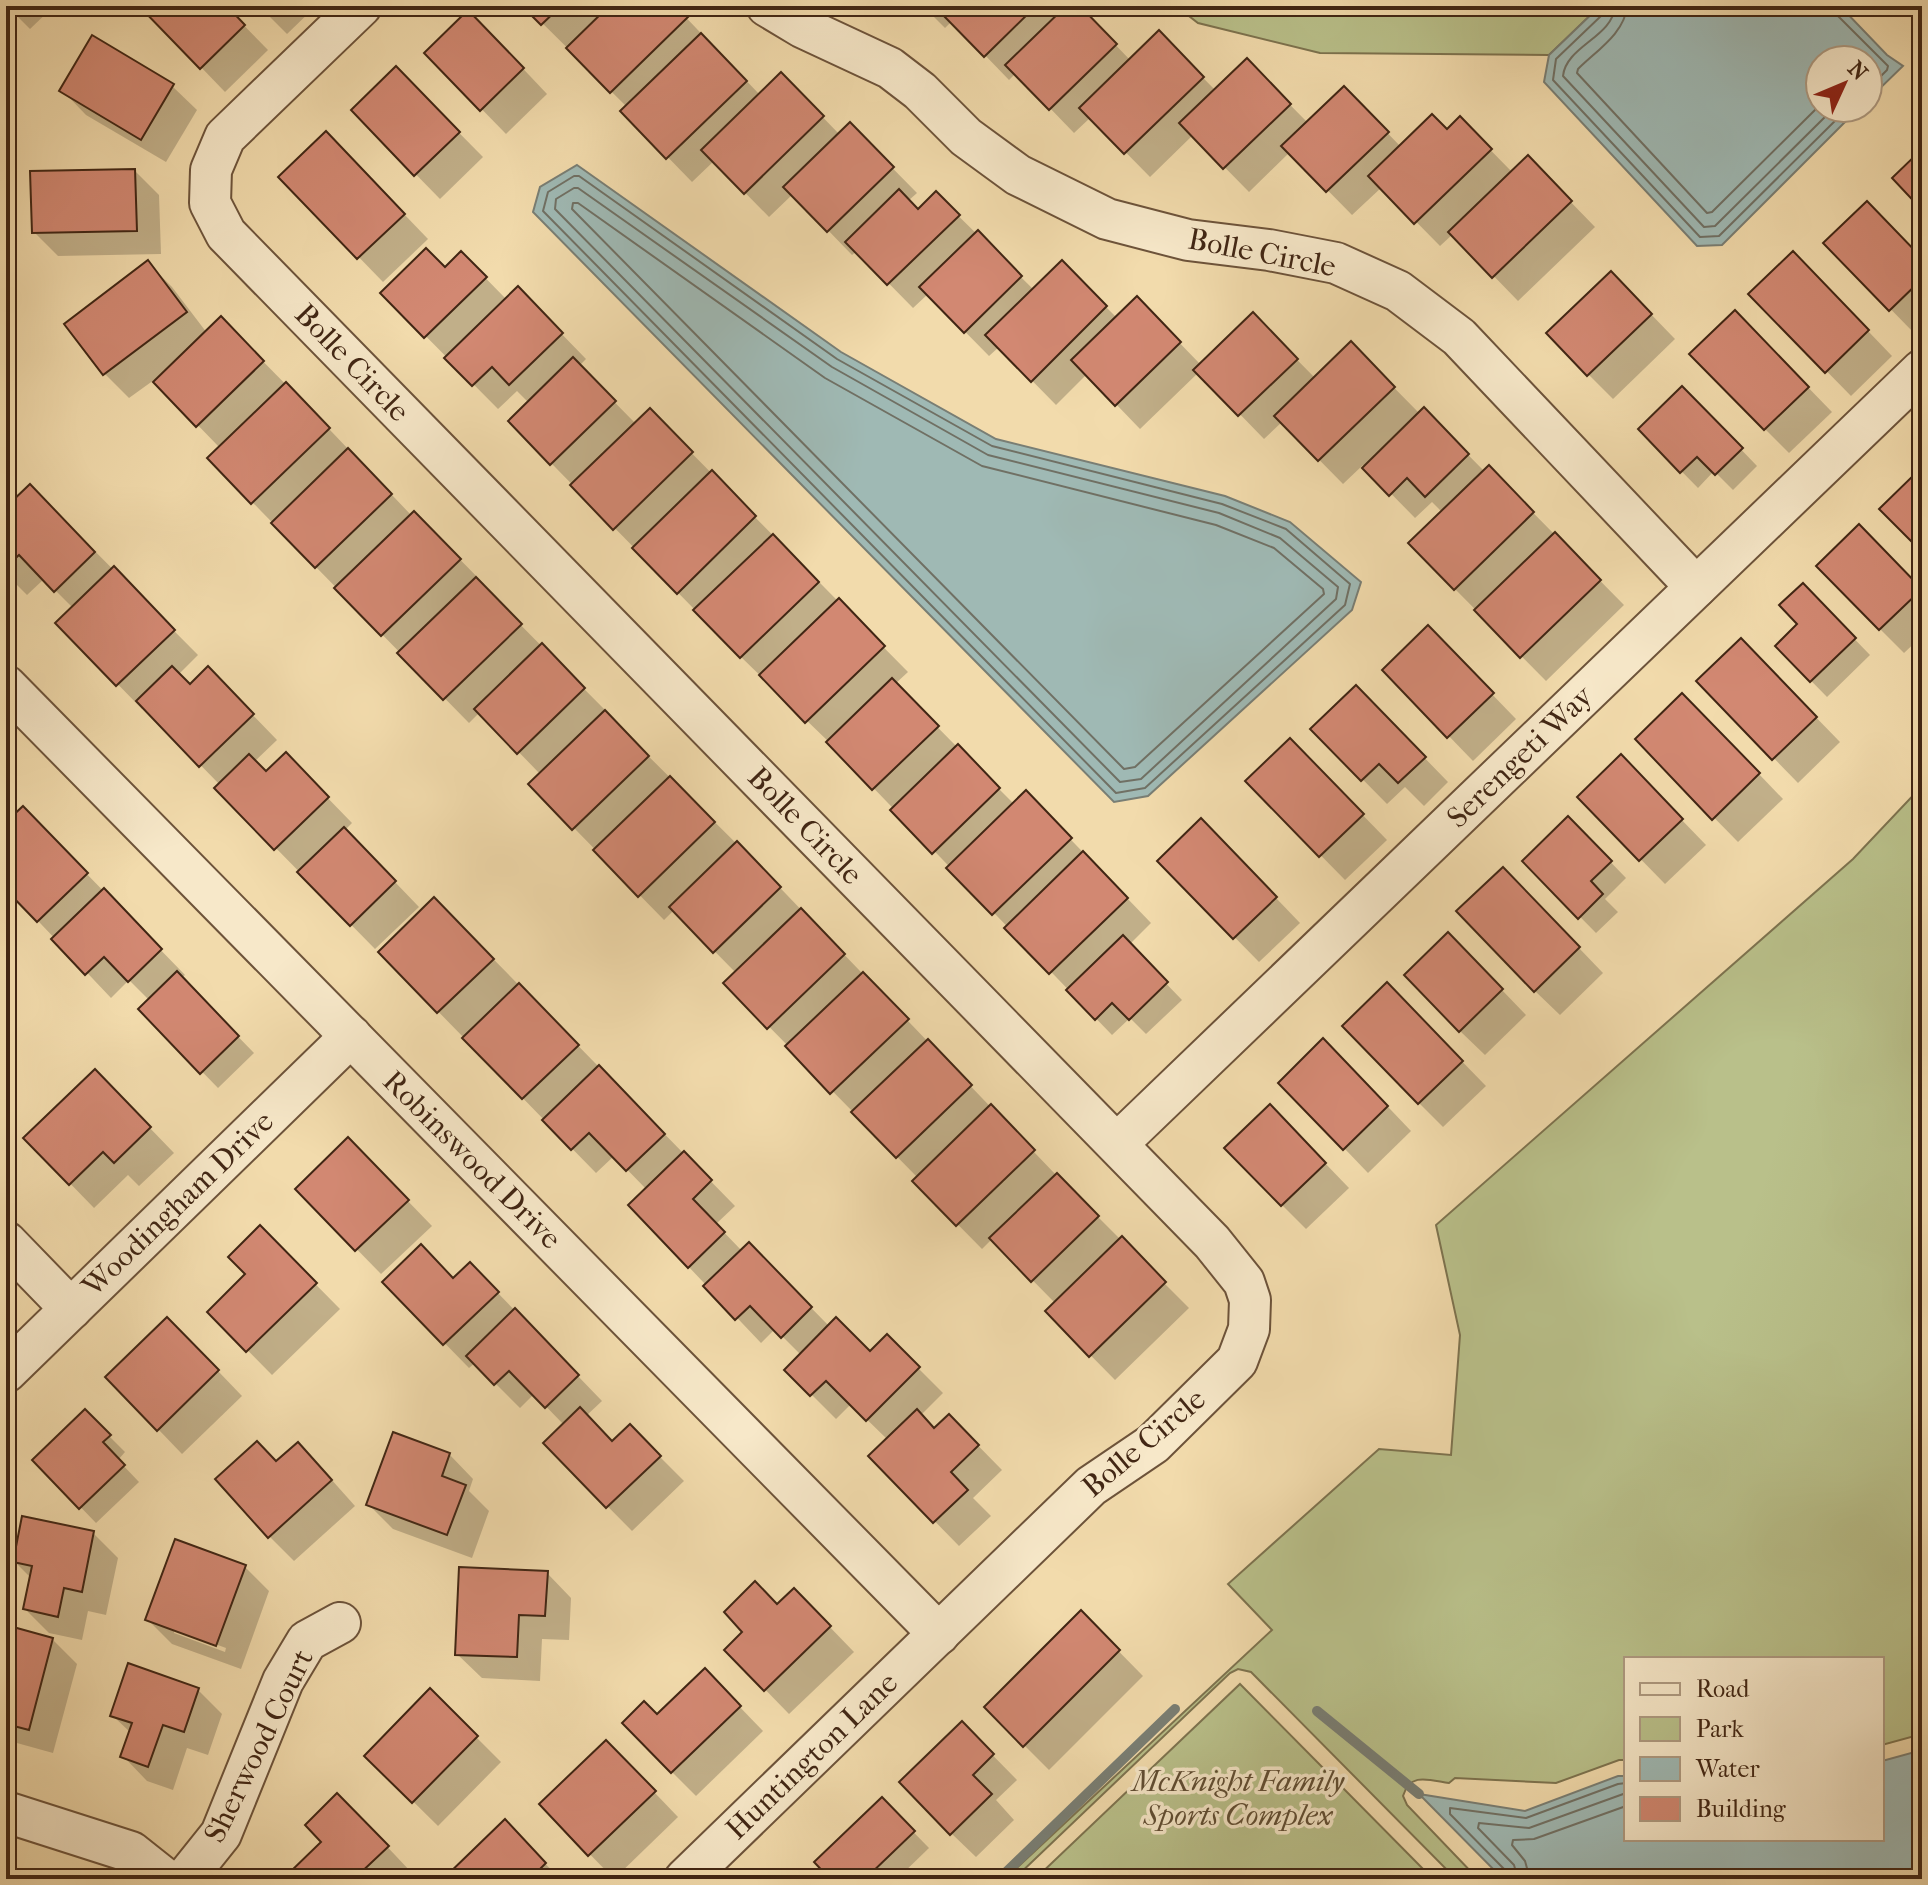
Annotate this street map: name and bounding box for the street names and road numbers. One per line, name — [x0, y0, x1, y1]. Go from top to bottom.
street label: Bolle Circle — [1185, 222, 1339, 284]
street label: Bolle Circle — [287, 297, 417, 429]
street label: Serengeti Way — [1440, 678, 1601, 835]
street label: Bolle Circle — [740, 760, 870, 892]
street label: Robinswood Drive — [376, 1064, 568, 1256]
street label: Woodingham Drive — [75, 1104, 281, 1305]
street label: Bolle Circle — [1075, 1381, 1213, 1505]
street label: Sherwood Court — [197, 1643, 321, 1848]
street label: Huntington Lane — [719, 1665, 905, 1847]

